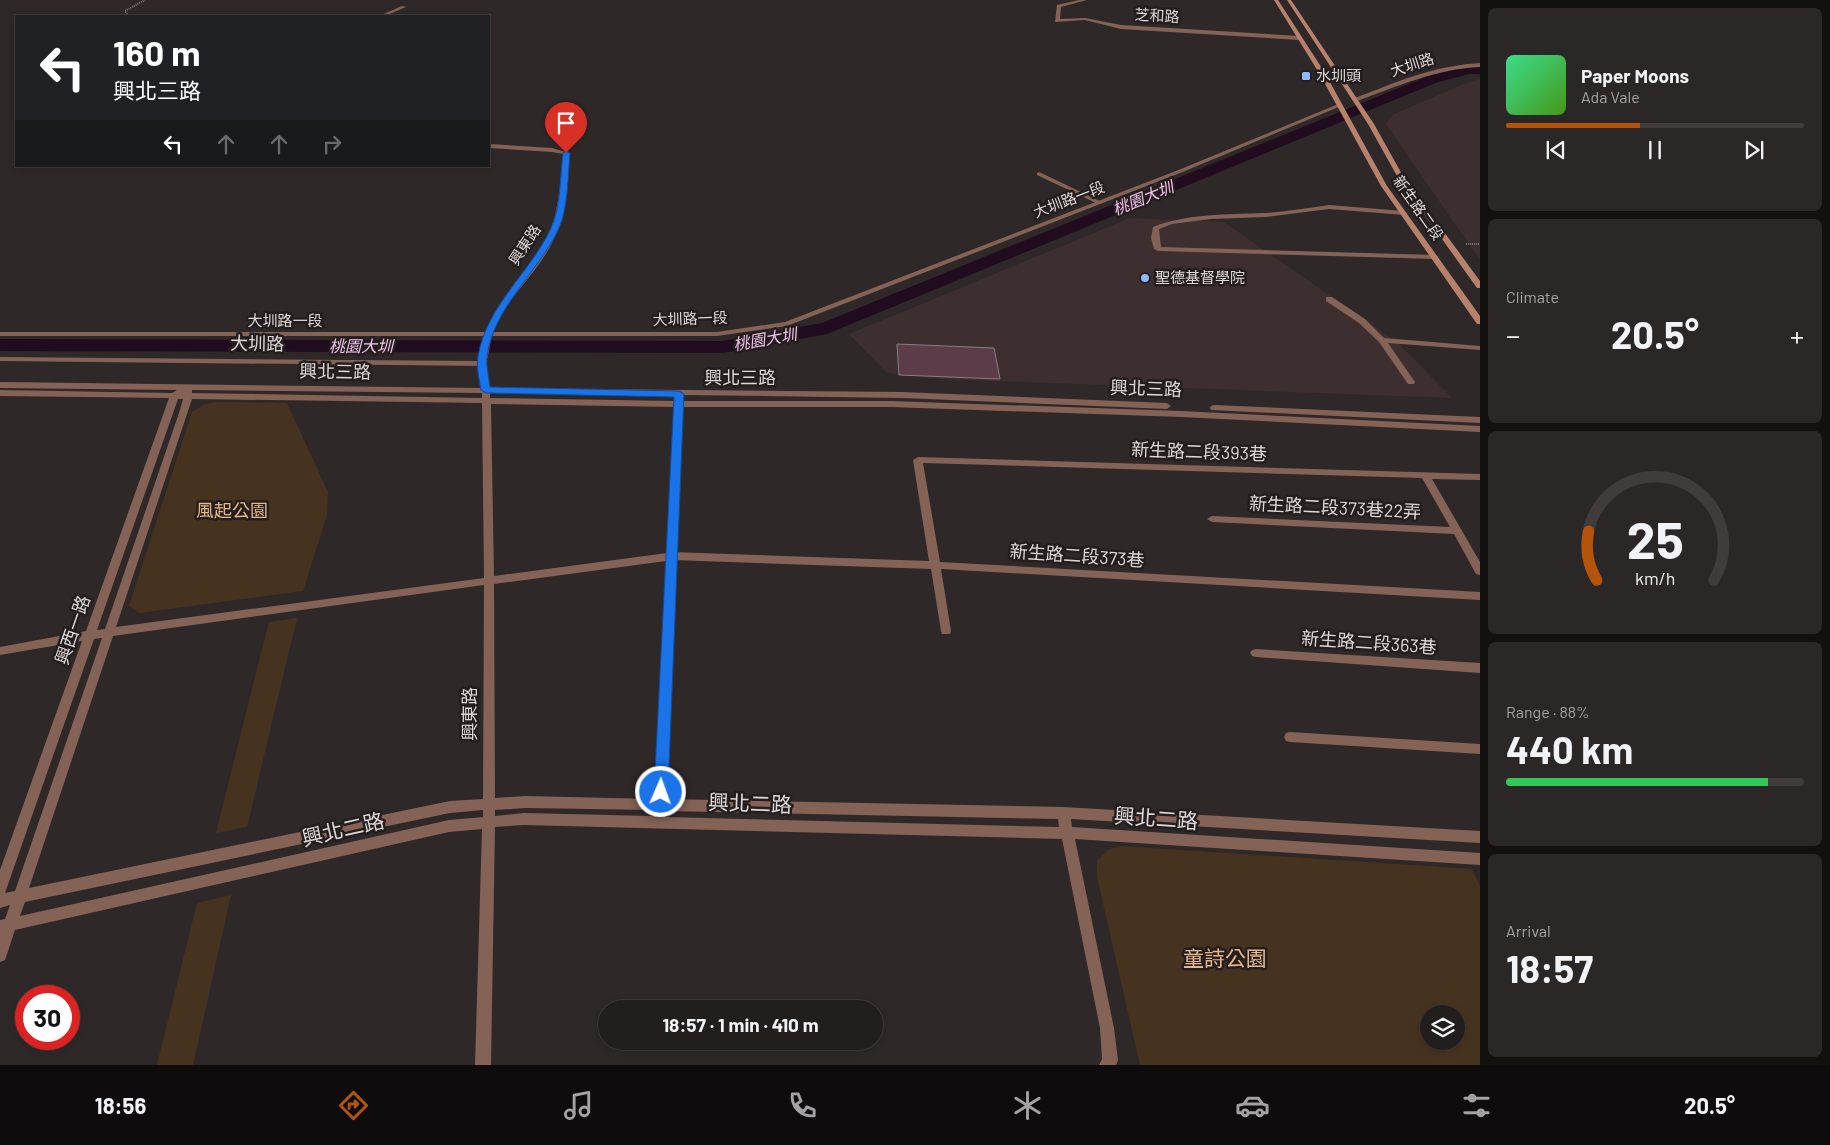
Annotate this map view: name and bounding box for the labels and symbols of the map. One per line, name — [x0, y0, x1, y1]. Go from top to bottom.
street label: 芝和路 — [1134, 5, 1180, 25]
street label: 大圳路 — [1388, 49, 1436, 80]
place label: 水圳頭 — [1316, 66, 1361, 84]
marker: 水圳頭 — [1300, 70, 1312, 82]
pin — [545, 102, 587, 153]
street label: 新生路二段 — [1390, 172, 1448, 243]
water label: 桃園大圳 — [1110, 176, 1178, 218]
street label: 大圳路一段 — [1030, 177, 1107, 221]
street label: 興東路 — [504, 221, 544, 268]
place label: 聖德基督學院 — [1155, 268, 1245, 286]
marker: 聖德基督學院 — [1139, 272, 1151, 284]
street label: 大圳路一段 — [652, 308, 728, 328]
street label: 大圳路一段 — [247, 311, 323, 329]
water label: 桃園大圳 — [732, 323, 800, 353]
street label: 大圳路 — [230, 332, 284, 354]
water label: 桃園大圳 — [329, 336, 395, 355]
street label: 興北三路 — [299, 359, 371, 383]
street label: 興北三路 — [704, 366, 776, 388]
street label: 興北三路 — [1110, 376, 1182, 400]
street label: 新生路二段393巷 — [1131, 438, 1267, 464]
street label: 新生路二段373巷22弄 — [1248, 492, 1422, 522]
park label: 風起公園 — [196, 499, 268, 521]
street label: 新生路二段373巷 — [1009, 539, 1145, 571]
street label: 興西一路 — [50, 592, 94, 667]
street label: 新生路二段363巷 — [1301, 626, 1438, 658]
street label: 興東路 — [458, 687, 480, 741]
position arrow — [634, 765, 686, 817]
street label: 興北二路 — [708, 789, 792, 816]
street label: 興北二路 — [1113, 802, 1199, 833]
street label: 興北二路 — [299, 807, 386, 850]
park label: 童詩公園 — [1183, 945, 1267, 970]
speed limit sign: 30 — [15, 985, 80, 1050]

